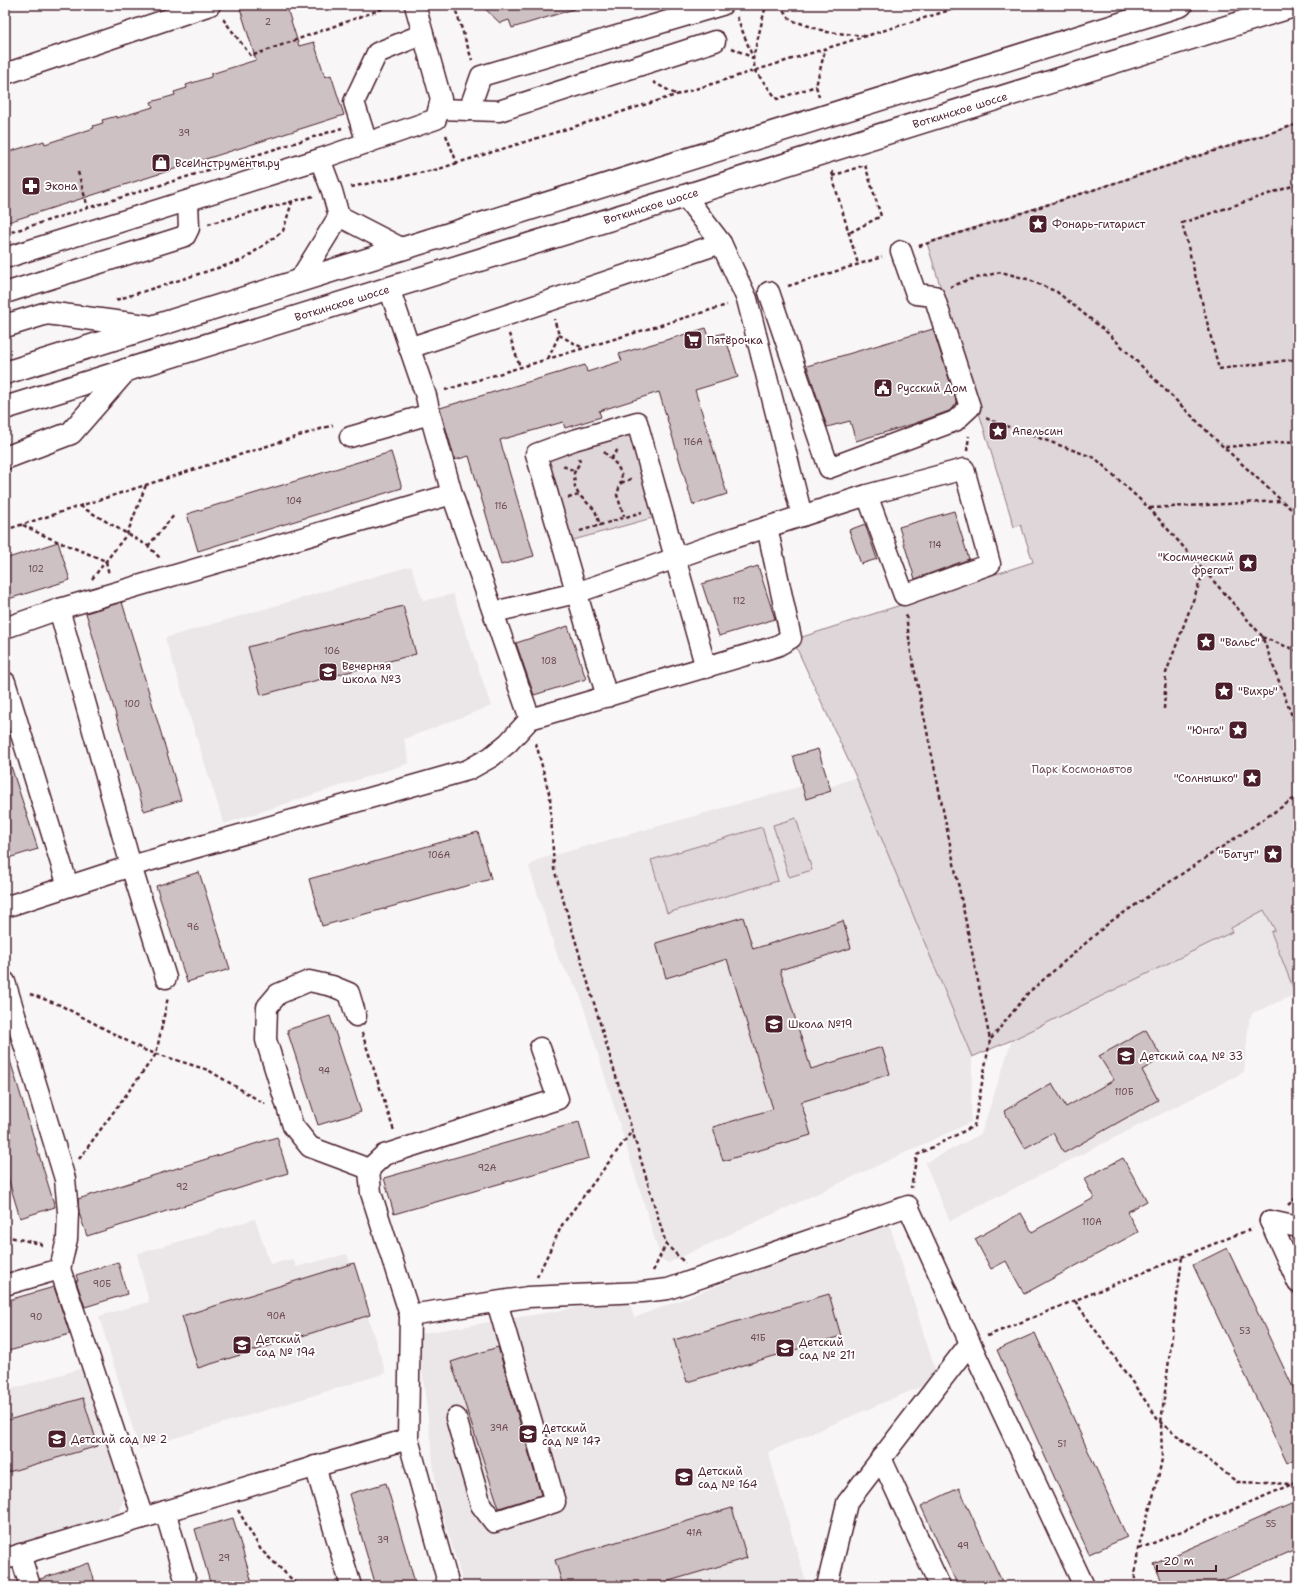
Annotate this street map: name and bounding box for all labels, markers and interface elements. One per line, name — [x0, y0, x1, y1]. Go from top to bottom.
house number: 2 — [265, 16, 271, 28]
street label: Воткинское шоссе — [911, 89, 1009, 132]
house number: 39 — [178, 127, 190, 139]
shop icon: ВсеИнструменты.ру — [150, 152, 172, 174]
place label: ВсеИнструменты.ру — [175, 156, 280, 171]
pharmacy icon: Экона — [20, 175, 42, 197]
place label: Экона — [45, 179, 78, 194]
street label: Воткинское шоссе — [602, 185, 700, 228]
place icon: Фонарь-гитарист — [1027, 213, 1049, 235]
place label: Фонарь-гитарист — [1052, 217, 1146, 232]
street label: Воткинское шоссе — [293, 282, 391, 325]
supermarket icon: Пятёрочка — [682, 329, 704, 351]
place label: Пятёрочка — [707, 333, 763, 348]
public building icon: Русский Дом — [872, 377, 894, 399]
place label: Русский Дом — [897, 381, 968, 396]
place icon: Апельсин — [987, 420, 1009, 442]
place label: Апельсин — [1012, 424, 1063, 439]
house number: 116А — [683, 436, 703, 448]
house number: 104 — [286, 495, 302, 507]
house number: 116 — [494, 500, 508, 512]
house number: 114 — [928, 539, 942, 551]
place label: "Космический фрегат" — [1158, 550, 1234, 578]
place icon: "Космический фрегат" — [1237, 552, 1259, 574]
house number: 102 — [28, 563, 44, 575]
house number: 112 — [732, 595, 746, 607]
place icon: "Вальс" — [1195, 631, 1217, 653]
place label: "Вальс" — [1220, 635, 1260, 650]
house number: 106 — [324, 645, 340, 657]
house number: 108 — [541, 655, 557, 667]
place label: Вечерняя школа №3 — [342, 659, 402, 687]
school or university icon: Вечерняя школа №3 — [317, 661, 339, 683]
place icon: "Вихрь" — [1213, 680, 1235, 702]
place label: "Вихрь" — [1238, 684, 1278, 699]
house number: 100 — [124, 698, 140, 710]
place icon: "Юнга" — [1227, 719, 1249, 741]
place label: "Юнга" — [1187, 723, 1224, 738]
park label: Парк Космонавтов — [1032, 762, 1132, 777]
place icon: "Солнышко" — [1241, 767, 1263, 789]
place label: "Солнышко" — [1174, 771, 1238, 786]
place icon: "Батут" — [1262, 843, 1284, 865]
place label: "Батут" — [1219, 847, 1259, 862]
house number: 106А — [428, 849, 451, 861]
house number: 96 — [187, 921, 199, 933]
school or university icon: Школа №19 — [763, 1013, 785, 1035]
place label: Школа №19 — [788, 1017, 853, 1032]
school or university icon: Детский сад № 33 — [1115, 1045, 1137, 1067]
place label: Детский сад № 33 — [1140, 1049, 1243, 1064]
house number: 94 — [318, 1065, 330, 1077]
house number: 110Б — [1114, 1086, 1134, 1098]
house number: 92А — [478, 1162, 497, 1174]
house number: 92 — [176, 1181, 188, 1193]
house number: 110А — [1082, 1216, 1102, 1228]
house number: 90Б — [93, 1278, 111, 1290]
house number: 90А — [267, 1310, 286, 1322]
house number: 90 — [30, 1311, 42, 1323]
house number: 53 — [1239, 1325, 1251, 1337]
place label: Детский сад № 194 — [256, 1332, 316, 1360]
house number: 41Б — [750, 1332, 766, 1344]
school or university icon: Детский сад № 194 — [231, 1334, 253, 1356]
place label: Детский сад № 211 — [799, 1335, 855, 1363]
school or university icon: Детский сад № 211 — [774, 1337, 796, 1359]
place label: Детский сад № 147 — [542, 1421, 601, 1449]
house number: 39А — [490, 1422, 509, 1434]
school or university icon: Детский сад № 147 — [517, 1423, 539, 1445]
school or university icon: Детский сад № 2 — [46, 1428, 68, 1450]
place label: Детский сад № 2 — [71, 1432, 167, 1447]
house number: 51 — [1058, 1438, 1066, 1450]
place label: Детский сад № 164 — [698, 1464, 758, 1492]
school or university icon: Детский сад № 164 — [673, 1466, 695, 1488]
house number: 55 — [1266, 1518, 1276, 1530]
house number: 41А — [686, 1527, 703, 1539]
house number: 39 — [377, 1534, 389, 1546]
house number: 49 — [957, 1540, 969, 1552]
scale bar — [1157, 1547, 1216, 1573]
house number: 29 — [218, 1552, 230, 1564]
text: 20 m — [1163, 1553, 1194, 1569]

